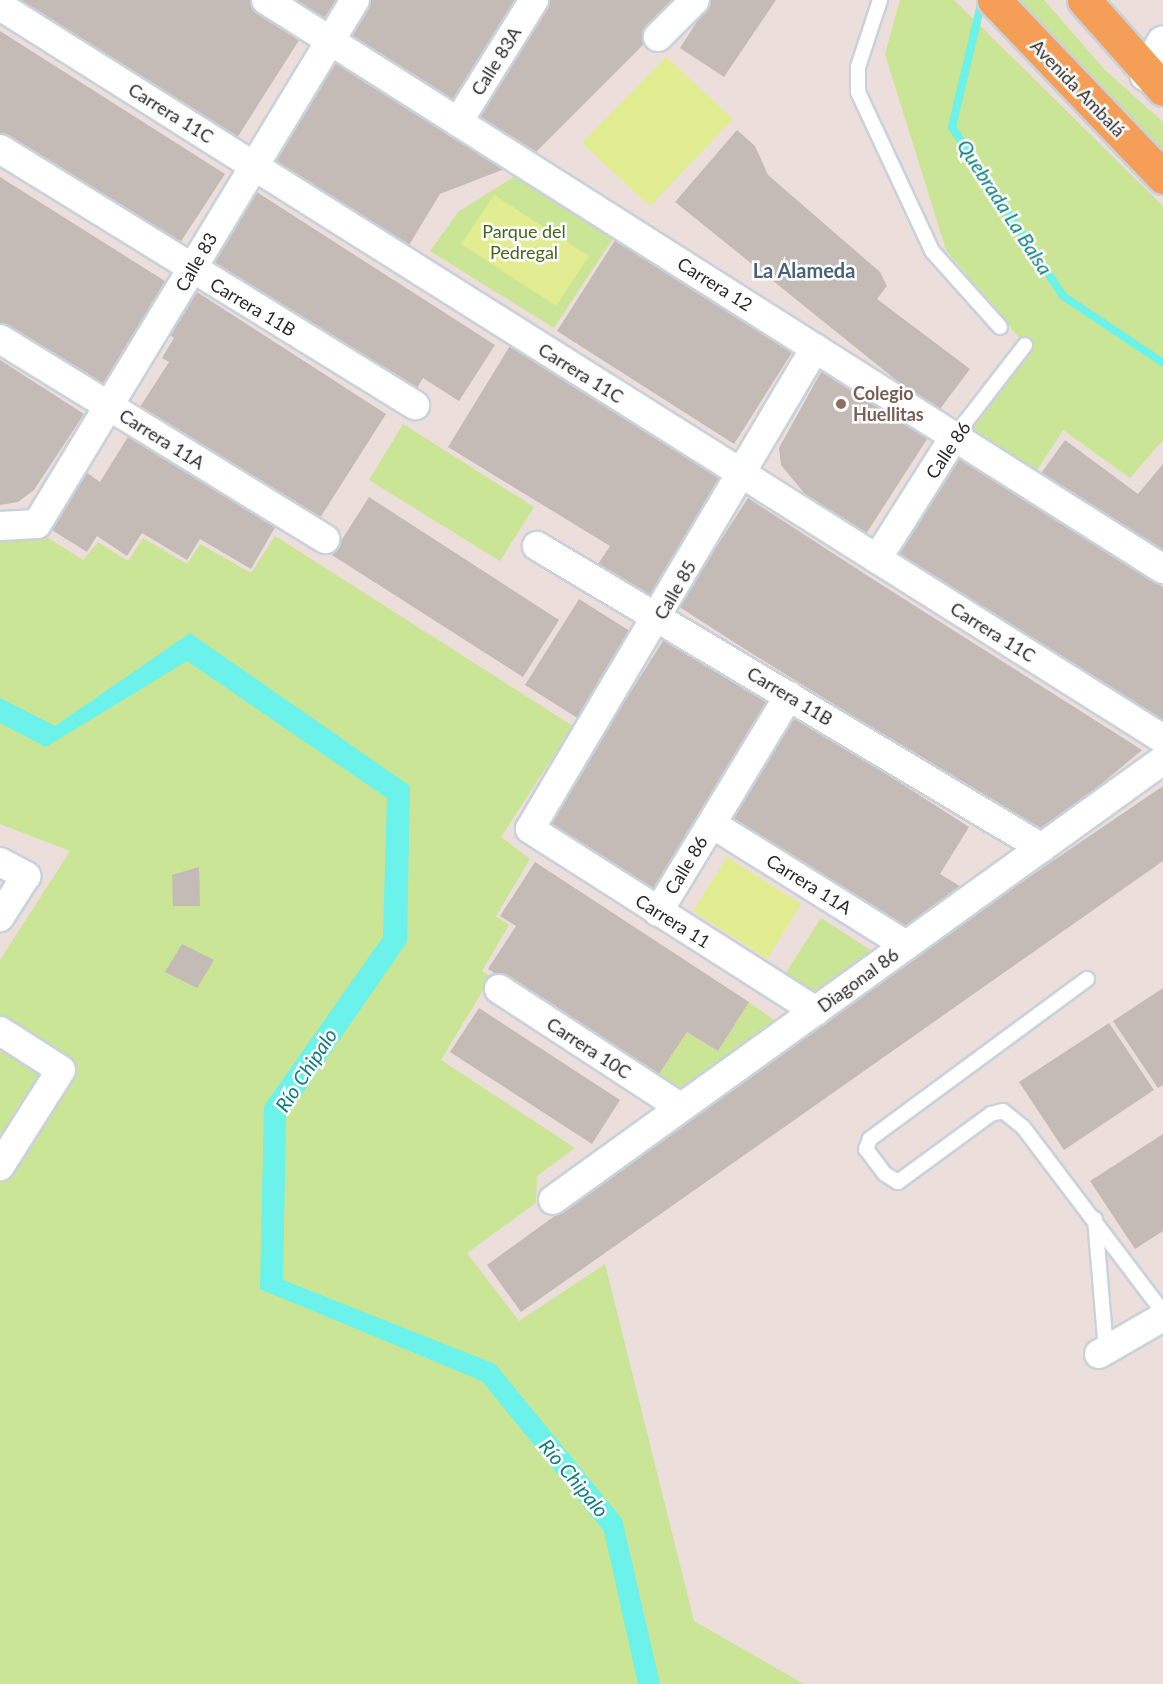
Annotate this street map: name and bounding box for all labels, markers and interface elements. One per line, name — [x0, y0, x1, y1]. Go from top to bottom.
street label: Calle 83A — [467, 23, 525, 99]
street label: Avenida Ambalá — [1026, 35, 1130, 141]
street label: Carrera 11C — [125, 78, 217, 148]
water label: Quebrada La Balsa — [952, 135, 1058, 279]
park label: Parque del Pedregal — [482, 221, 566, 264]
street label: Calle 83 — [171, 229, 221, 295]
street label: Carrera 12 — [674, 253, 756, 315]
district label: La Alameda — [752, 258, 856, 282]
street label: Carrera 11B — [206, 273, 300, 341]
street label: Carrera 11C — [535, 338, 627, 408]
place label: Colegio Huellitas — [853, 383, 924, 426]
marker: Colegio Huellitas — [834, 397, 848, 411]
street label: Carrera 11A — [115, 404, 209, 474]
street label: Calle 86 — [921, 417, 975, 483]
street label: Calle 85 — [650, 557, 700, 623]
street label: Carrera 11C — [947, 597, 1039, 667]
street label: Carrera 11B — [743, 662, 837, 730]
street label: Calle 86 — [660, 832, 712, 898]
street label: Carrera 11A — [762, 849, 856, 919]
street label: Carrera 11 — [632, 890, 714, 952]
street label: Diagonal 86 — [813, 943, 903, 1017]
street label: Carrera 10C — [543, 1013, 635, 1083]
water label: Río Chipalo — [270, 1024, 342, 1116]
water label: Río Chipalo — [534, 1434, 614, 1522]

